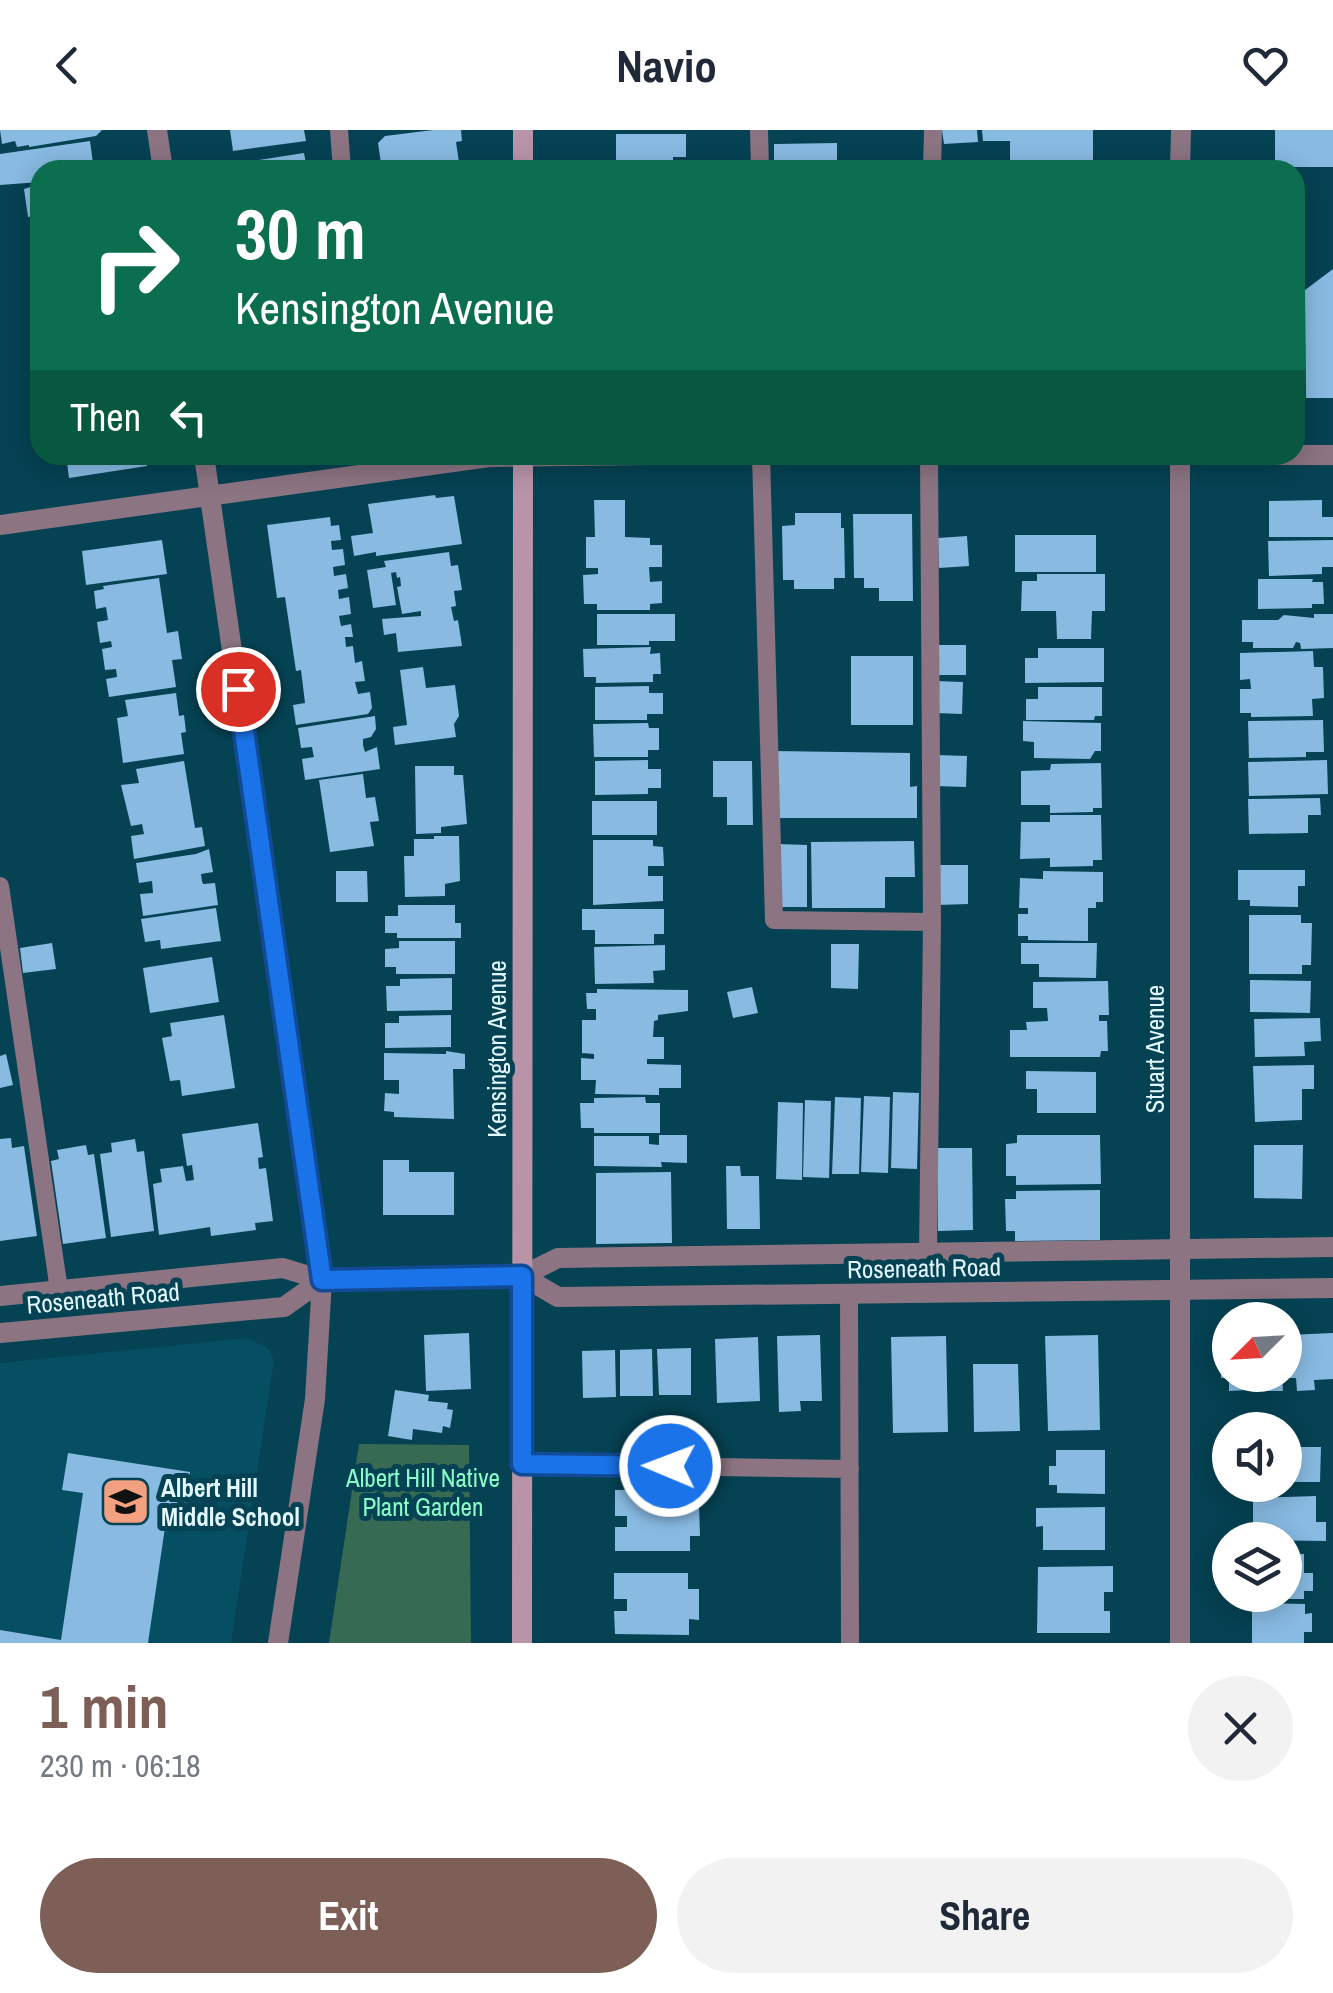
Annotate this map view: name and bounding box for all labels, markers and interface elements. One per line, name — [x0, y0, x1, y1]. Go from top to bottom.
text: Navio — [616, 35, 717, 96]
icon: back — [40, 38, 95, 93]
icon: heart — [1238, 38, 1293, 93]
text: 30 m — [235, 187, 366, 281]
icon: right — [70, 200, 200, 330]
text: Kensington Avenue — [235, 277, 554, 338]
icon: left — [161, 390, 216, 445]
text: Then — [70, 392, 141, 443]
pin — [196, 647, 281, 732]
icon: arrive — [211, 662, 266, 717]
street label: Kensington Avenue — [480, 960, 514, 1138]
street label: Stuart Avenue — [1138, 985, 1172, 1113]
street label: Roseneath Road — [847, 1250, 1001, 1286]
street label: Roseneath Road — [25, 1274, 181, 1322]
north arrow — [1212, 1302, 1302, 1392]
map controls — [1212, 1302, 1302, 1612]
button: sound — [1212, 1412, 1302, 1502]
position arrow — [618, 1414, 722, 1518]
park label: Albert Hill Native Plant Garden — [345, 1461, 500, 1524]
place label: Albert Hill Middle School — [161, 1471, 300, 1534]
school or university icon: Albert Hill Middle School — [100, 1476, 152, 1528]
button: layers — [1212, 1522, 1302, 1612]
text: 1 min — [40, 1666, 169, 1747]
button: close — [1188, 1676, 1293, 1781]
text: 230 m · 06:18 — [40, 1744, 200, 1787]
button: Exit — [40, 1858, 657, 1973]
button: Share — [677, 1858, 1293, 1973]

